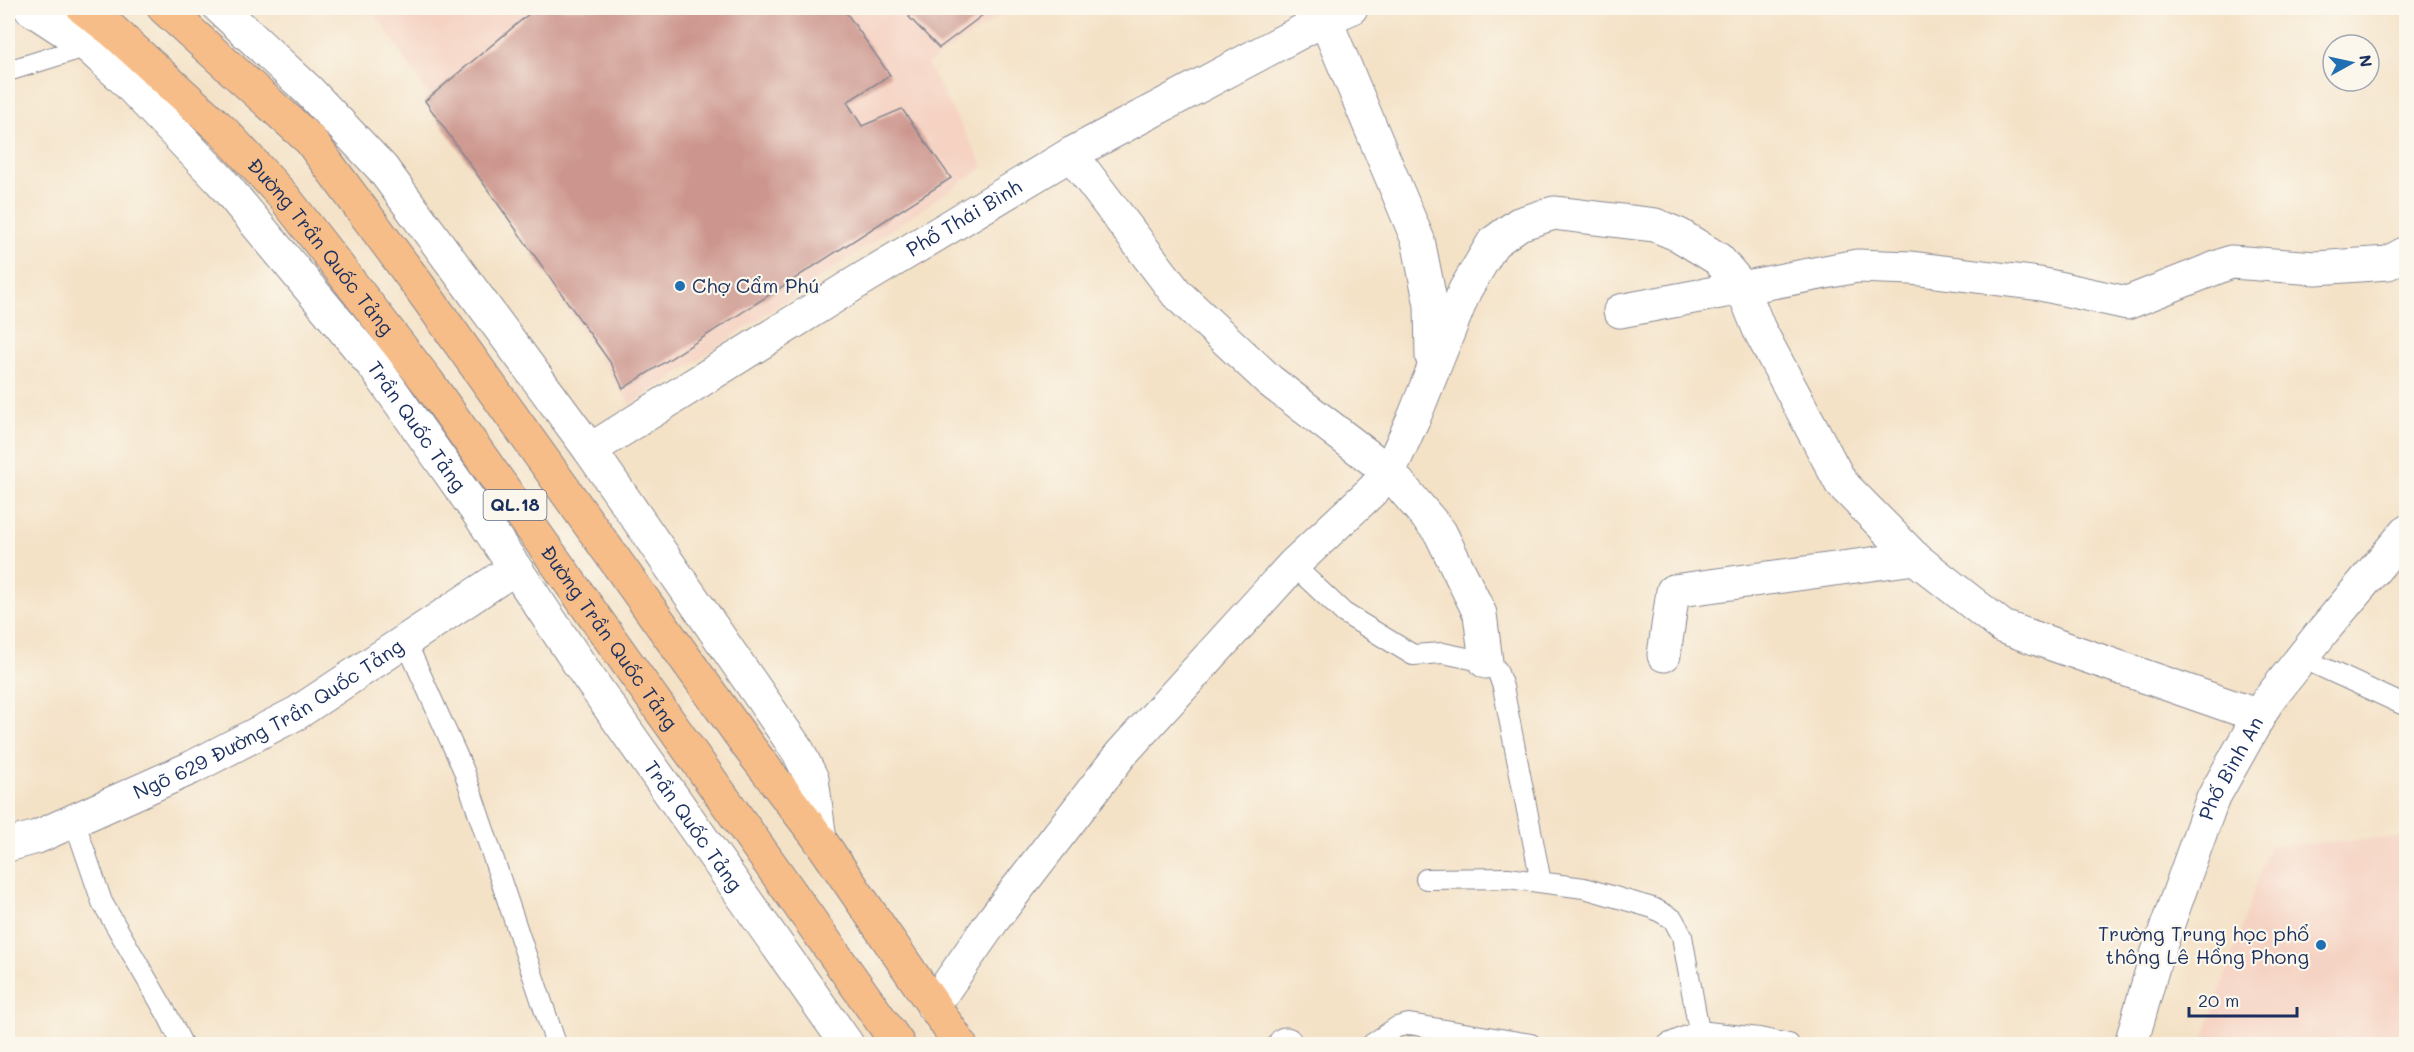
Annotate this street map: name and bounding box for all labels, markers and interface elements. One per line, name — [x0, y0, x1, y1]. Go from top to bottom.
north arrow — [2321, 33, 2381, 93]
text: N — [2355, 53, 2378, 68]
street label: Đường Trần Quốc Tảng — [242, 152, 401, 340]
street label: Phố Thái Bình — [901, 173, 1026, 262]
place label: Chợ Cẩm Phú — [692, 272, 819, 298]
marker: Chợ Cẩm Phú — [673, 279, 687, 293]
street label: Trần Quốc Tảng — [362, 355, 473, 496]
road number: QL.18 — [484, 490, 546, 520]
street label: Đường Trần Quốc Tảng — [536, 540, 684, 734]
street label: Ngõ 629 Đường Trần Quốc Tảng — [129, 632, 408, 804]
street label: Phố Bình An — [2192, 711, 2268, 823]
street label: Trần Quốc Tảng — [639, 755, 749, 896]
place label: Trường Trung học phổ thông Lê Hồng Phong — [2098, 920, 2309, 969]
marker: Trường Trung học phổ thông Lê Hồng Phong — [2314, 938, 2328, 952]
scale bar — [2189, 980, 2297, 1018]
text: 20 m — [2198, 988, 2239, 1012]

